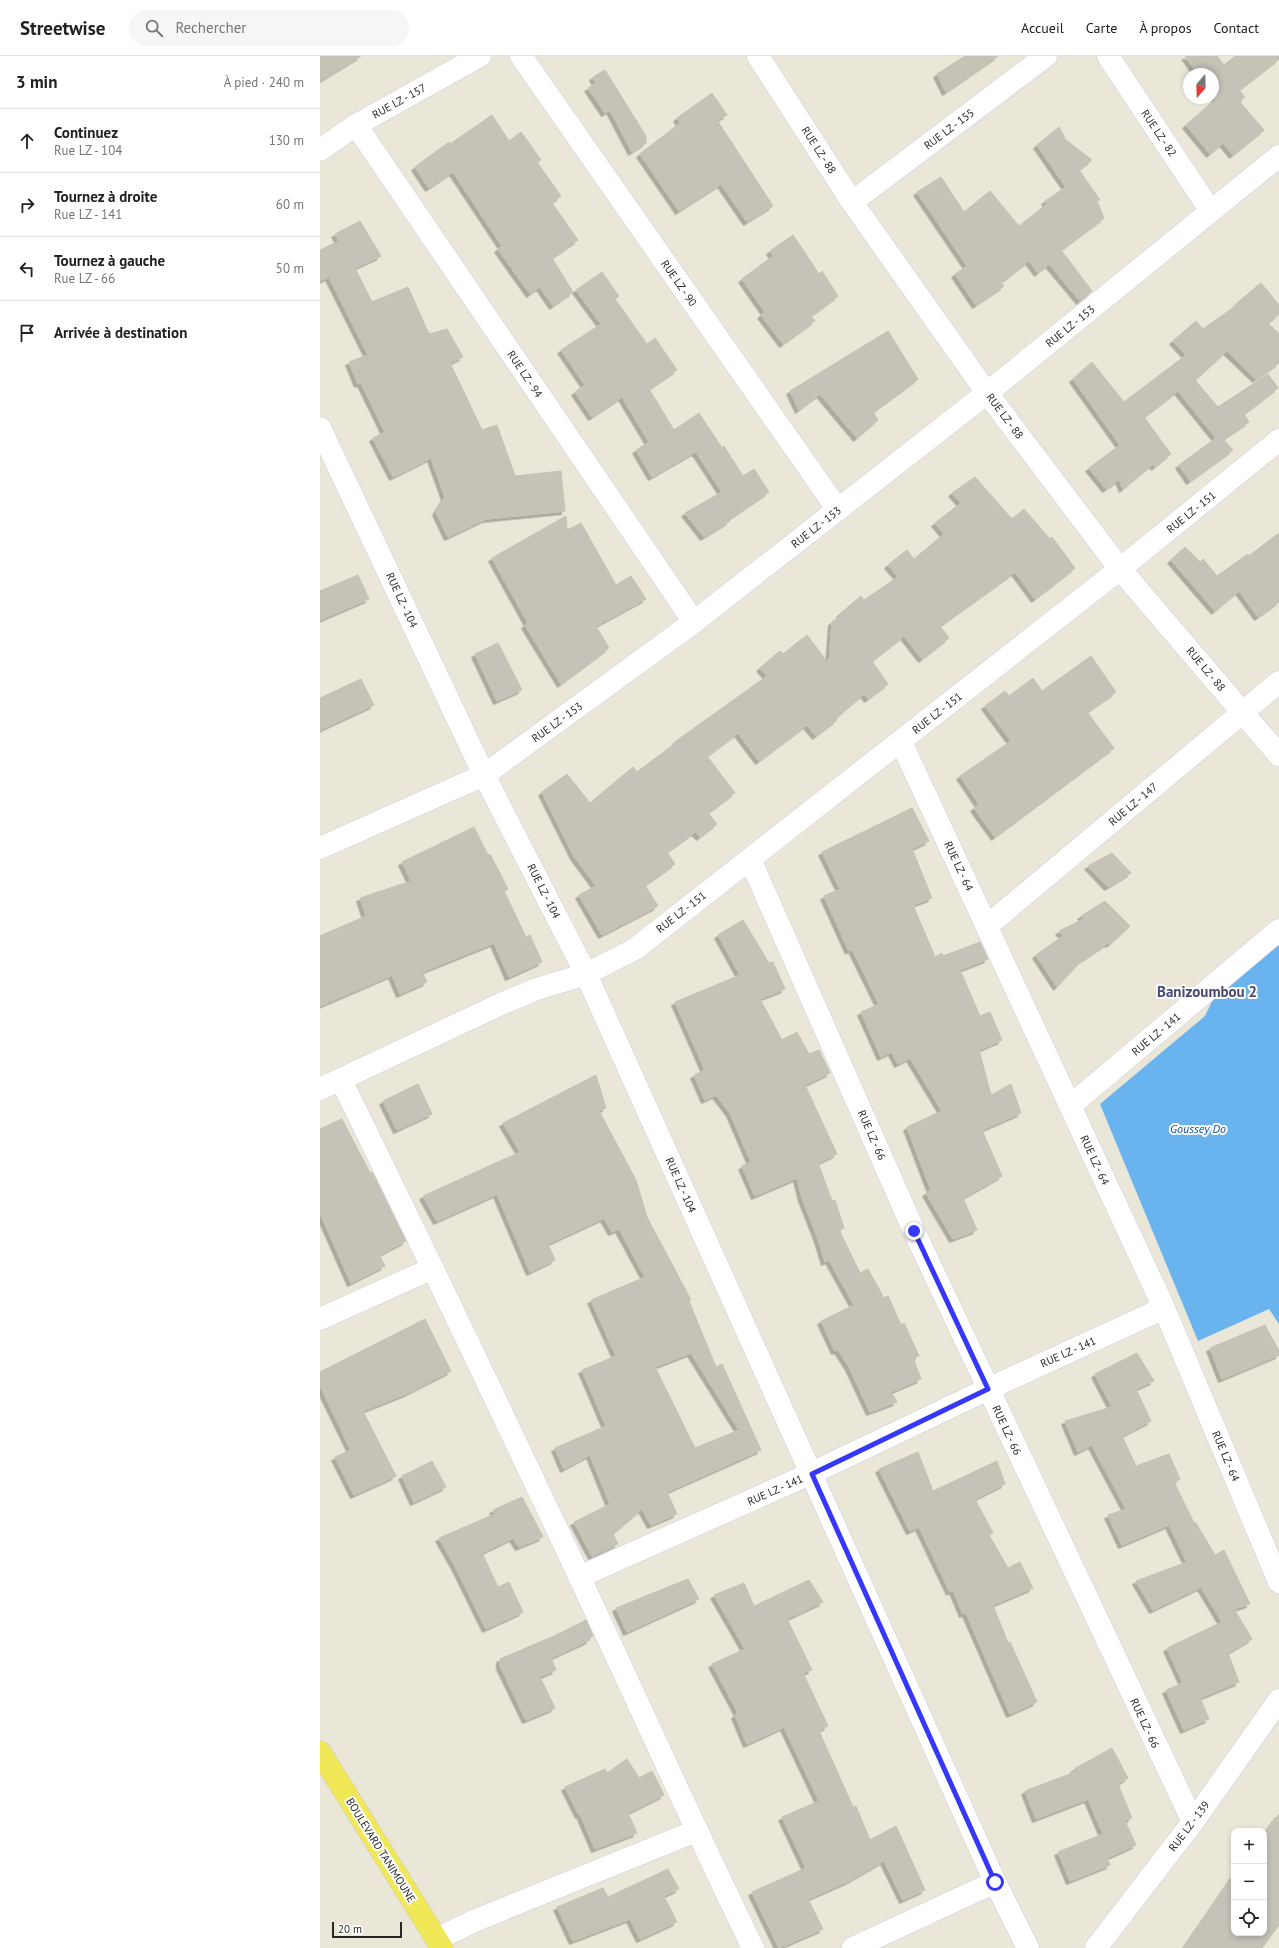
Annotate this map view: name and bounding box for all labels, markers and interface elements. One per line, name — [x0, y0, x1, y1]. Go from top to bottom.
search box — [129, 10, 409, 46]
text: Streetwise — [20, 16, 105, 40]
icon: search — [143, 17, 165, 39]
text: Rechercher — [175, 18, 246, 37]
text: Accueil — [1021, 19, 1064, 37]
text: Carte — [1086, 19, 1117, 37]
text: À propos — [1139, 19, 1192, 37]
text: Contact — [1214, 19, 1259, 37]
north arrow — [1183, 68, 1219, 104]
text: 3 min — [16, 71, 57, 93]
text: À pied · 240 m — [224, 74, 304, 91]
street label: RUE LZ - 157 — [370, 80, 428, 122]
street label: RUE LZ - 155 — [921, 106, 977, 152]
street label: RUE LZ - 82 — [1138, 107, 1180, 159]
text: Continuez — [54, 123, 118, 142]
street label: RUE LZ - 88 — [799, 124, 839, 176]
icon: ahead — [16, 130, 38, 152]
text: 130 m — [269, 132, 304, 149]
text: Rue LZ - 104 — [54, 142, 122, 159]
text: Tournez à droite — [54, 187, 157, 206]
icon: right — [16, 194, 38, 216]
text: 60 m — [276, 196, 304, 213]
text: Rue LZ - 141 — [54, 206, 122, 223]
text: Tournez à gauche — [54, 251, 165, 270]
street label: RUE LZ - 90 — [658, 257, 700, 309]
icon: left — [16, 258, 38, 280]
text: 50 m — [276, 260, 304, 277]
text: Rue LZ - 66 — [54, 270, 115, 287]
street label: RUE LZ - 153 — [1042, 302, 1098, 350]
icon: arrive — [16, 322, 38, 344]
text: Arrivée à destination — [54, 323, 187, 342]
street label: RUE LZ - 94 — [504, 348, 546, 400]
street label: RUE LZ - 88 — [983, 390, 1027, 442]
street label: RUE LZ - 151 — [1163, 488, 1219, 536]
street label: RUE LZ - 153 — [788, 503, 844, 551]
street label: RUE LZ - 104 — [383, 570, 421, 630]
street label: RUE LZ - 88 — [1183, 644, 1229, 694]
street label: RUE LZ - 151 — [909, 689, 965, 737]
street label: RUE LZ - 153 — [529, 699, 585, 745]
street label: RUE LZ - 147 — [1106, 780, 1160, 828]
street label: RUE LZ - 64 — [941, 839, 977, 893]
street label: RUE LZ - 104 — [524, 861, 564, 921]
street label: RUE LZ - 151 — [653, 888, 709, 936]
district label: Banizoumbou 2 — [1157, 982, 1257, 1001]
street label: RUE LZ - 141 — [1129, 1010, 1183, 1058]
street label: RUE LZ - 66 — [855, 1108, 889, 1162]
water label: Goussey Do — [1170, 1121, 1226, 1136]
street label: RUE LZ - 64 — [1077, 1133, 1113, 1187]
street label: RUE LZ - 104 — [663, 1155, 699, 1215]
route end — [905, 1222, 923, 1240]
street label: RUE LZ - 141 — [1038, 1334, 1098, 1370]
street label: RUE LZ - 66 — [989, 1403, 1025, 1457]
street label: RUE LZ - 64 — [1209, 1429, 1243, 1483]
street label: RUE LZ - 141 — [745, 1472, 805, 1508]
street label: RUE LZ - 66 — [1127, 1696, 1163, 1750]
street label: BOULEVARD TANIMOUNE — [343, 1795, 419, 1905]
street label: RUE LZ - 139 — [1166, 1798, 1212, 1854]
map controls — [1231, 1828, 1267, 1936]
button: + — [1231, 1828, 1267, 1864]
button: − — [1231, 1864, 1267, 1900]
route start — [986, 1873, 1004, 1891]
button: locate — [1231, 1900, 1267, 1936]
scale bar — [332, 1920, 402, 1939]
text: 20 m — [338, 1922, 362, 1936]

